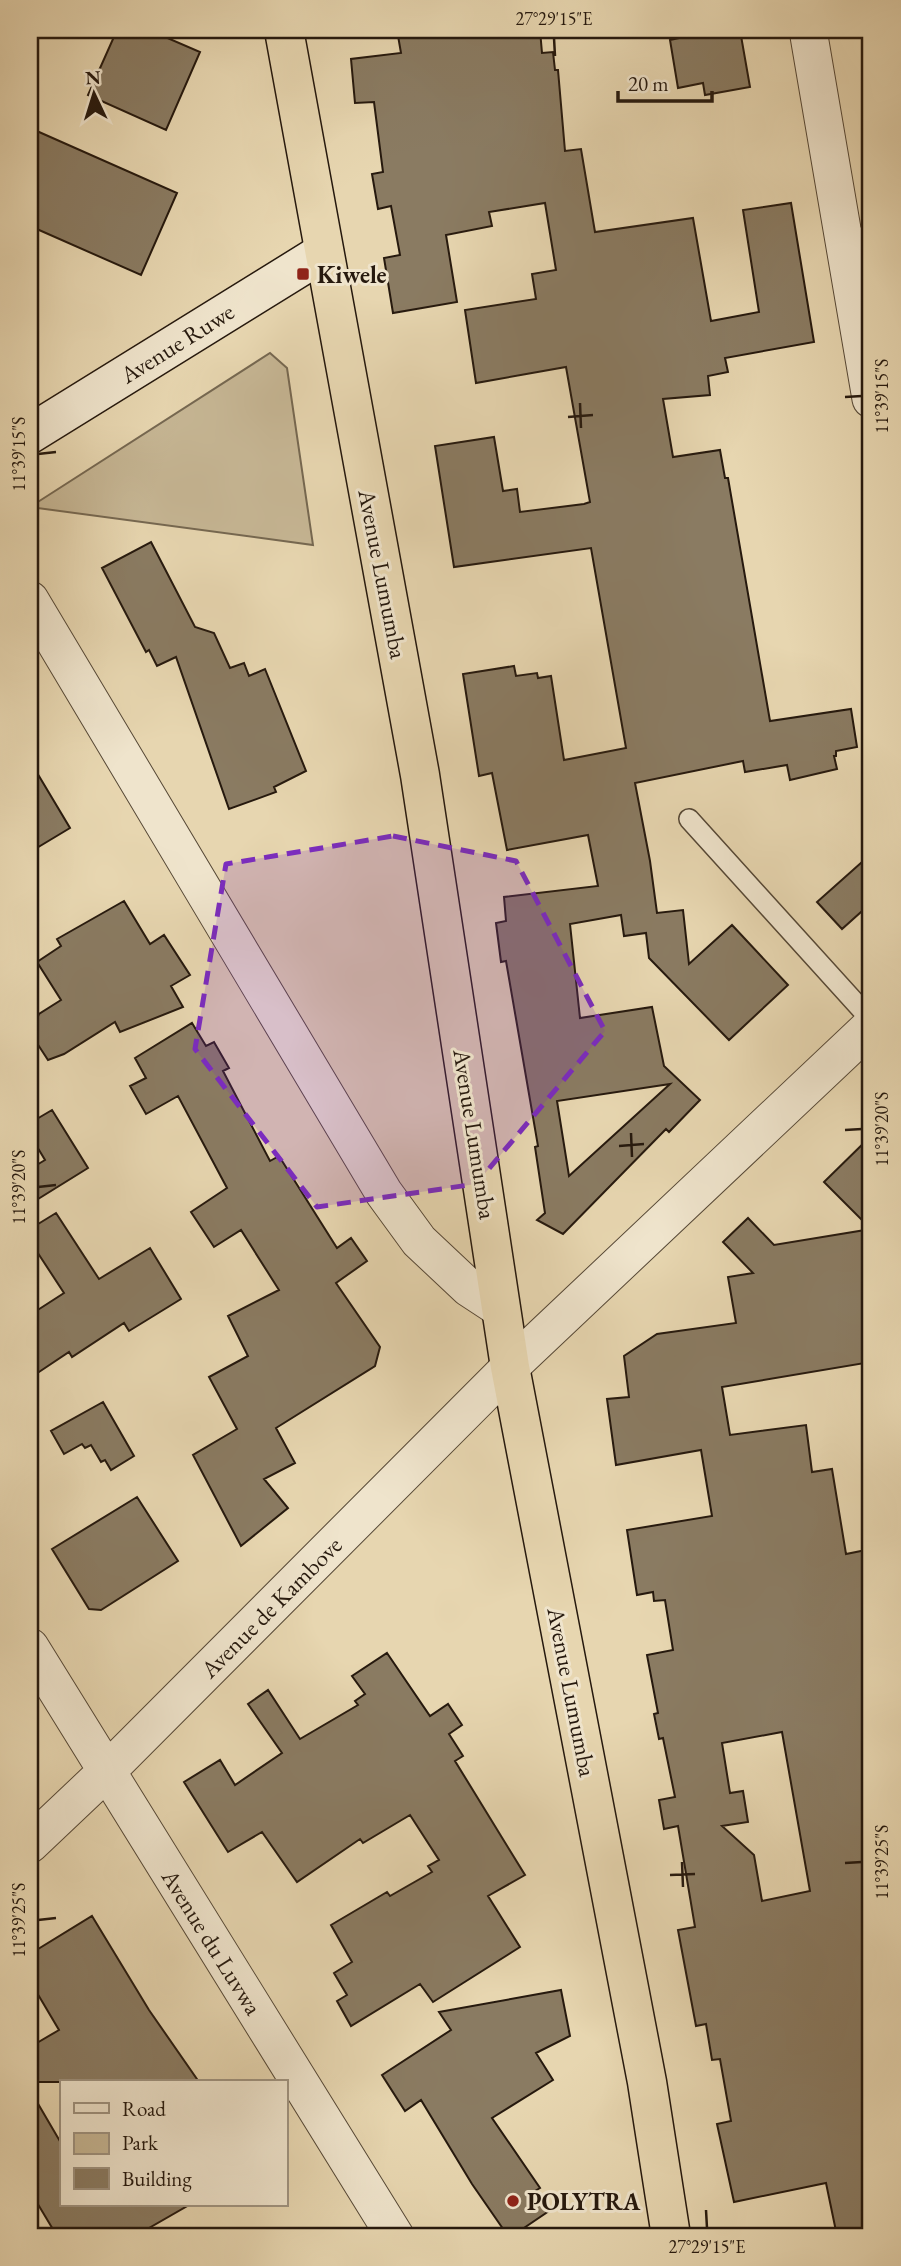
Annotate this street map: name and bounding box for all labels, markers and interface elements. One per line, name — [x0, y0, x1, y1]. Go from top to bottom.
text: 27°29'15"E — [516, 7, 592, 30]
north arrow — [60, 60, 130, 130]
scale bar — [618, 60, 712, 104]
text: N — [84, 64, 102, 91]
text: 20 m — [628, 70, 669, 97]
place label: Kiwele — [317, 259, 387, 290]
marker: Kiwele — [295, 266, 311, 282]
street label: Avenue Ruwe — [113, 296, 240, 391]
text: 11°39'15"S — [870, 359, 893, 433]
text: 11°39'15"S — [7, 417, 30, 491]
street label: Avenue Lumumba — [351, 486, 415, 662]
street label: Avenue Lumumba — [446, 1046, 504, 1222]
text: 11°39'20"S — [870, 1092, 893, 1166]
text: 11°39'20"S — [7, 1150, 30, 1224]
street label: Avenue de Kambove — [193, 1530, 348, 1685]
street label: Avenue Lumumba — [540, 1604, 604, 1780]
text: 11°39'25"S — [870, 1825, 893, 1899]
street label: Avenue du Luvwa — [154, 1863, 269, 2021]
text: 11°39'25"S — [7, 1883, 30, 1957]
legend — [60, 2080, 287, 2206]
text: Road — [122, 2095, 166, 2122]
text: Park — [122, 2129, 159, 2156]
text: Building — [122, 2165, 192, 2192]
place label: POLYTRA — [527, 2186, 641, 2217]
marker: POLYTRA — [505, 2193, 521, 2209]
text: 27°29'15"E — [669, 2235, 745, 2258]

